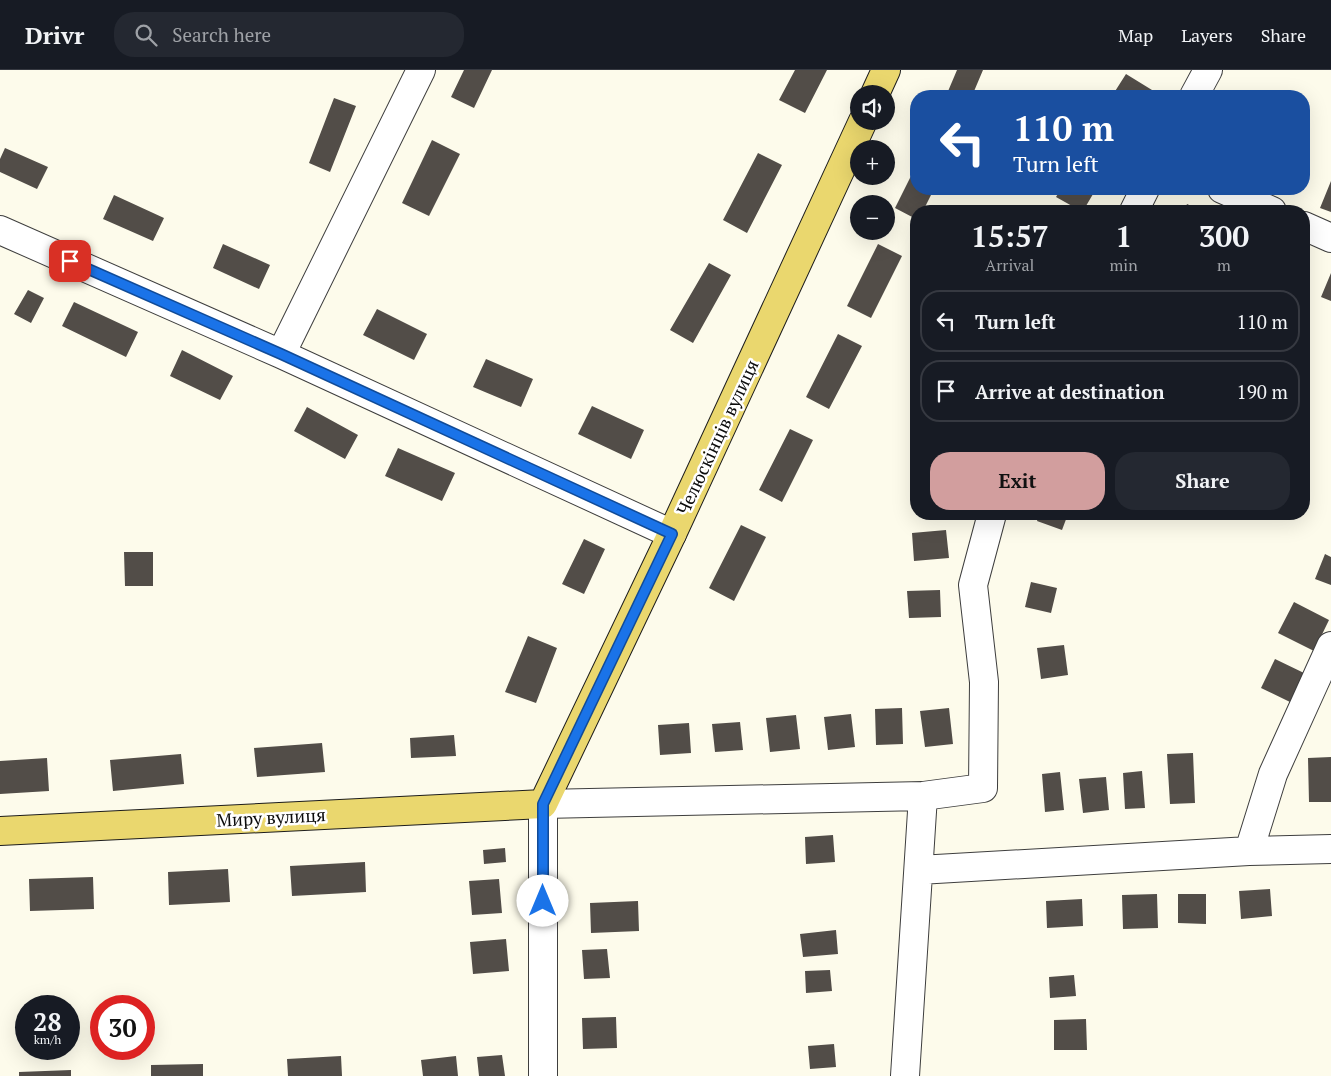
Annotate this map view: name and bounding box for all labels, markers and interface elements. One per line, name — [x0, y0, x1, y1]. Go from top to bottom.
search box — [114, 12, 464, 57]
text: Drivr — [25, 19, 84, 51]
icon: search — [132, 21, 160, 49]
text: Search here — [172, 22, 271, 47]
text: Map — [1118, 23, 1153, 47]
text: Layers — [1181, 23, 1233, 47]
text: Share — [1261, 23, 1306, 47]
map controls — [850, 85, 895, 240]
button: sound — [850, 85, 895, 130]
text: 110 m — [1013, 105, 1114, 151]
icon: left — [930, 110, 995, 175]
button: + — [850, 140, 895, 185]
text: Turn left — [1013, 149, 1099, 178]
button: − — [850, 195, 895, 240]
text: 15:57 — [971, 216, 1049, 256]
text: 1 — [1115, 216, 1132, 256]
text: 300 — [1198, 216, 1249, 256]
pin — [49, 240, 91, 282]
icon: arrive — [56, 247, 84, 275]
text: Arrival — [985, 254, 1034, 276]
text: min — [1110, 254, 1138, 276]
text: m — [1217, 254, 1231, 276]
icon: left — [932, 307, 960, 335]
text: Turn left — [975, 309, 1056, 334]
text: 110 m — [1237, 309, 1288, 334]
street label: Челюскінців вулиця — [671, 356, 763, 518]
icon: arrive — [932, 377, 960, 405]
text: Arrive at destination — [975, 379, 1164, 404]
text: 190 m — [1237, 379, 1288, 404]
button: Exit — [930, 452, 1105, 510]
button: Share — [1115, 452, 1290, 510]
street label: Миру вулиця — [216, 802, 326, 832]
position arrow — [516, 874, 568, 926]
speed limit sign: 30 — [90, 995, 155, 1060]
text: 28 — [33, 1005, 62, 1038]
text: km/h — [34, 1032, 61, 1047]

